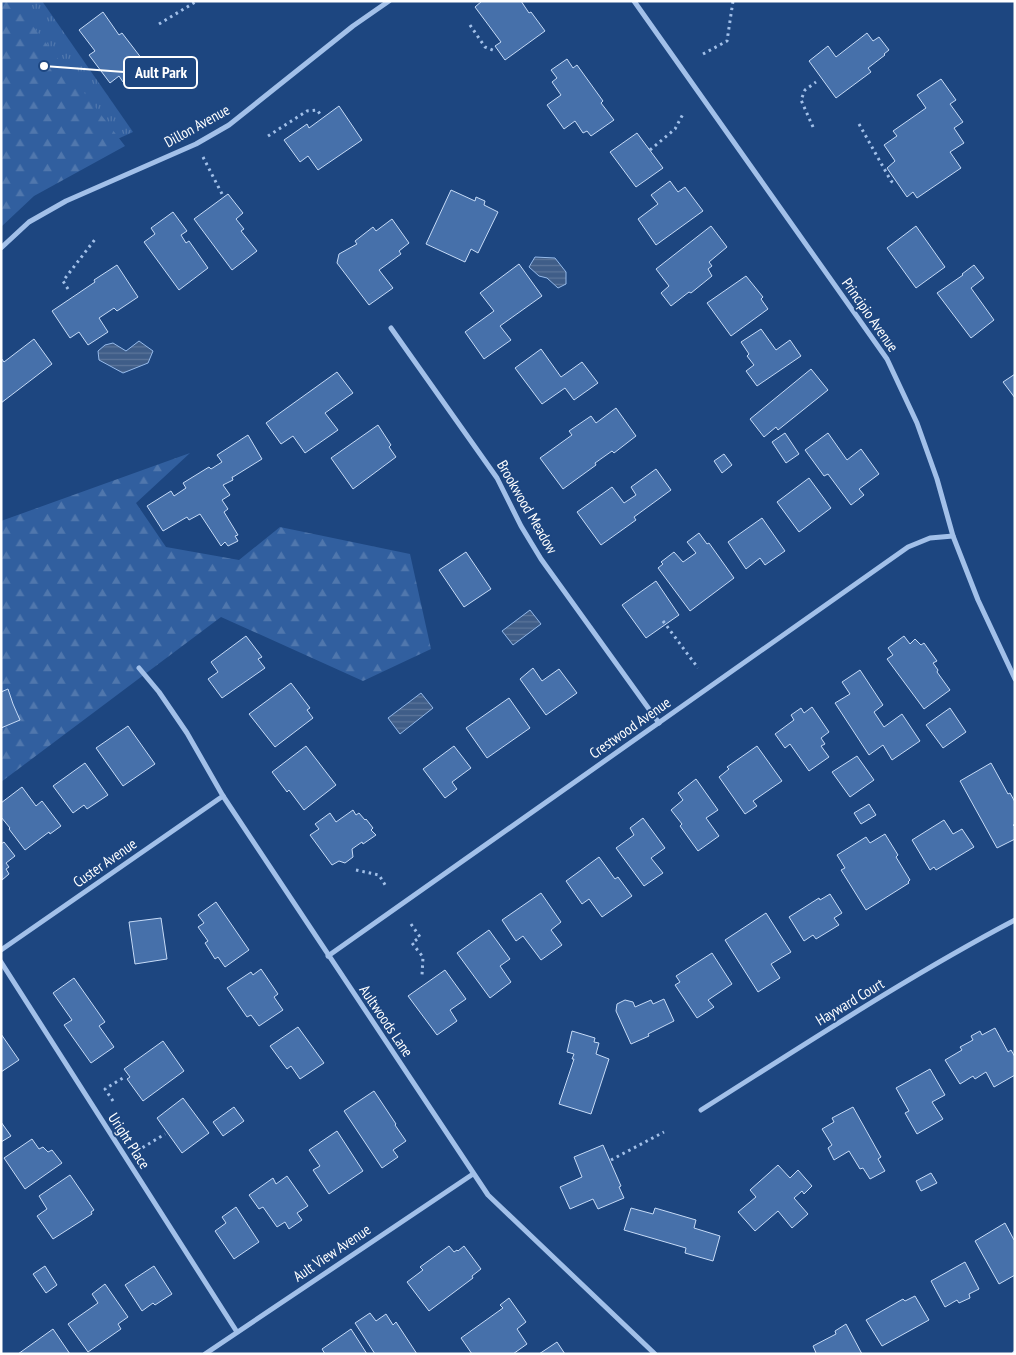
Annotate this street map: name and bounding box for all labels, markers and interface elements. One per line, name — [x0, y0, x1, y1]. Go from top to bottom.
callout: Ault Park — [124, 57, 197, 88]
text: Ault Park — [134, 62, 187, 82]
street label: Dillon Avenue — [161, 100, 233, 151]
street label: Principio Avenue — [838, 274, 903, 355]
street label: Brookwood Meadow — [493, 457, 562, 557]
street label: Crestwood Avenue — [585, 693, 674, 763]
street label: Custer Avenue — [69, 834, 140, 891]
street label: Hayward Court — [812, 974, 887, 1029]
street label: Aultwoods Lane — [355, 981, 417, 1060]
street label: Uright Place — [104, 1109, 155, 1172]
street label: Ault View Avenue — [289, 1220, 374, 1286]

